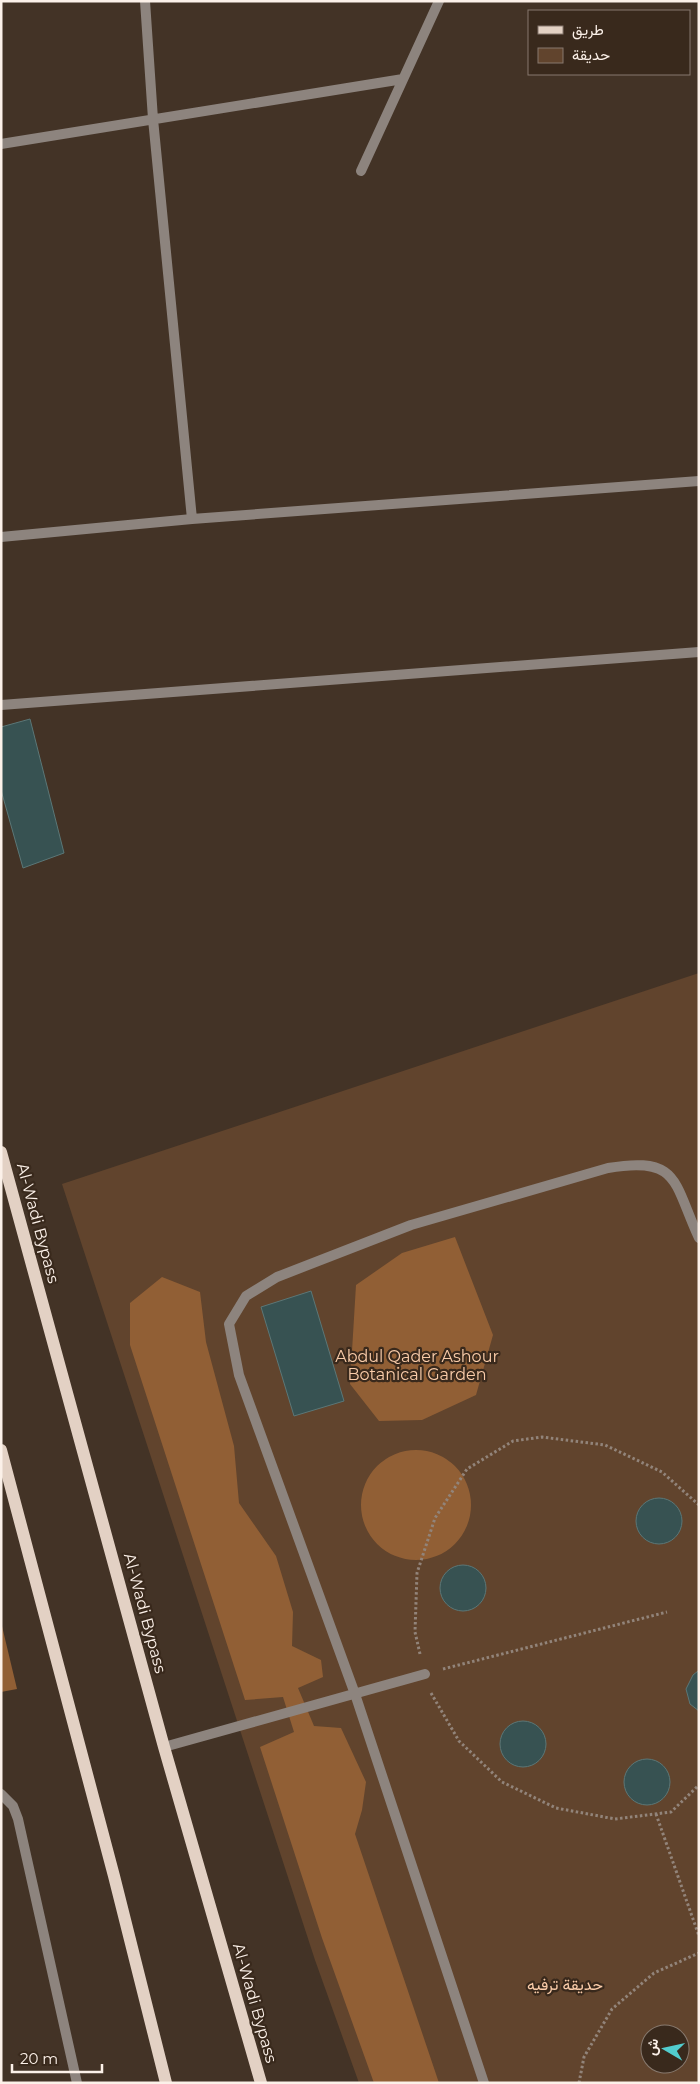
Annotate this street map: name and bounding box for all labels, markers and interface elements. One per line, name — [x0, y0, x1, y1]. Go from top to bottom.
legend — [528, 10, 690, 75]
text: طريق — [572, 20, 604, 40]
text: حديقة — [572, 45, 610, 64]
street label: Al-Wadi Bypass — [13, 1161, 63, 1285]
park label: Abdul Qader Ashour Botanical Garden — [335, 1347, 499, 1384]
street label: Al-Wadi Bypass — [120, 1551, 170, 1675]
street label: Al-Wadi Bypass — [229, 1941, 281, 2065]
park label: حديقة ترفيه — [527, 1975, 603, 1995]
north arrow — [640, 2024, 690, 2074]
text: ش — [642, 2037, 662, 2057]
scale bar — [12, 2042, 102, 2074]
text: 20 m — [20, 2049, 58, 2068]

